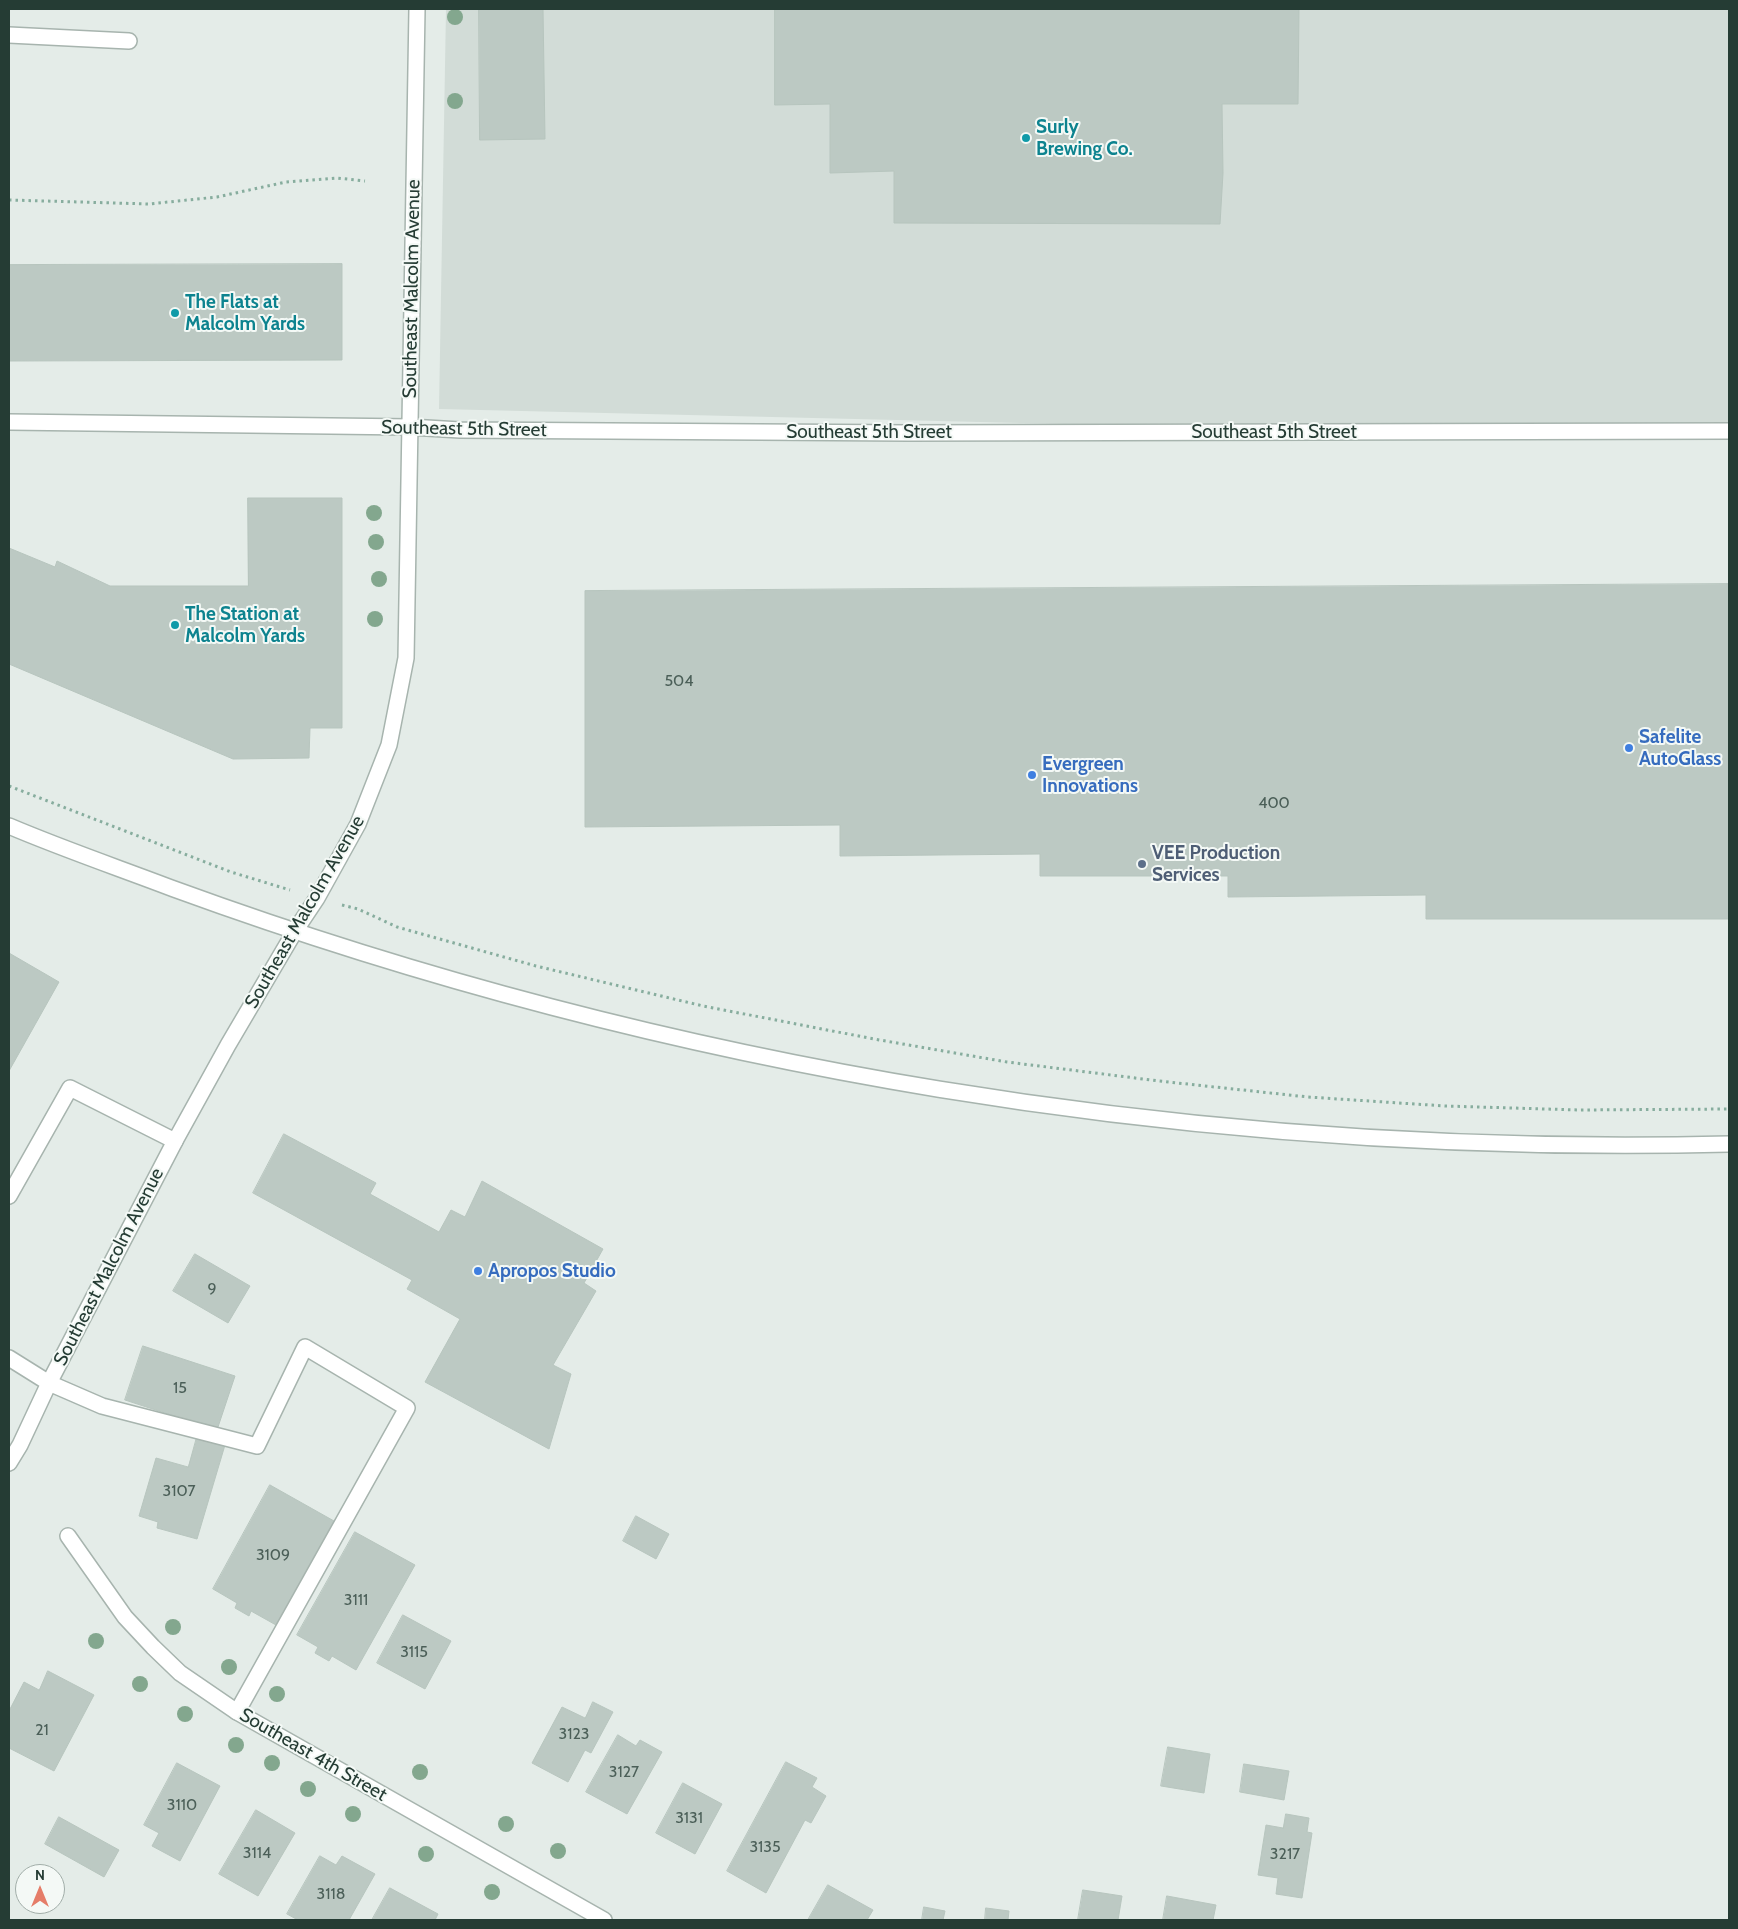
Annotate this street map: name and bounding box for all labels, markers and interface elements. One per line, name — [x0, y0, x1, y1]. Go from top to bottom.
place label: Surly Brewing Co. — [1036, 116, 1133, 160]
marker: Surly Brewing Co. — [1020, 132, 1032, 144]
street label: Southeast Malcolm Avenue — [399, 179, 425, 399]
place label: The Flats at Malcolm Yards — [185, 291, 305, 335]
marker: The Flats at Malcolm Yards — [169, 307, 181, 319]
street label: Southeast 5th Street — [381, 416, 547, 442]
street label: Southeast 5th Street — [786, 421, 952, 443]
street label: Southeast 5th Street — [1191, 421, 1357, 443]
place label: The Station at Malcolm Yards — [185, 603, 305, 647]
marker: The Station at Malcolm Yards — [169, 619, 181, 631]
house number: 504 — [664, 671, 694, 691]
place label: Safelite AutoGlass — [1639, 726, 1721, 770]
marker: Safelite AutoGlass — [1623, 742, 1635, 754]
place label: Evergreen Innovations — [1042, 753, 1138, 797]
marker: Evergreen Innovations — [1026, 769, 1038, 781]
house number: 400 — [1258, 793, 1290, 813]
street label: Southeast Malcolm Avenue — [240, 811, 370, 1013]
place label: VEE Production Services — [1152, 842, 1280, 886]
marker: VEE Production Services — [1136, 858, 1148, 870]
street label: Southeast Malcolm Avenue — [49, 1164, 169, 1370]
place label: Apropos Studio — [488, 1260, 616, 1282]
marker: Apropos Studio — [472, 1265, 484, 1277]
house number: 9 — [207, 1279, 217, 1299]
house number: 15 — [173, 1378, 187, 1398]
house number: 3107 — [163, 1481, 195, 1501]
house number: 3109 — [256, 1545, 290, 1565]
house number: 3111 — [344, 1590, 368, 1610]
house number: 3115 — [400, 1642, 428, 1662]
street label: Southeast 4th Street — [235, 1704, 391, 1806]
house number: 21 — [35, 1720, 49, 1740]
house number: 3123 — [559, 1724, 589, 1744]
house number: 3127 — [609, 1762, 639, 1782]
house number: 3110 — [167, 1795, 197, 1815]
house number: 3131 — [675, 1808, 703, 1828]
house number: 3135 — [749, 1837, 781, 1857]
house number: 3114 — [243, 1843, 271, 1863]
house number: 3217 — [1270, 1844, 1300, 1864]
north arrow — [15, 1864, 65, 1914]
text: N — [35, 1866, 45, 1884]
house number: 3118 — [317, 1884, 345, 1904]

